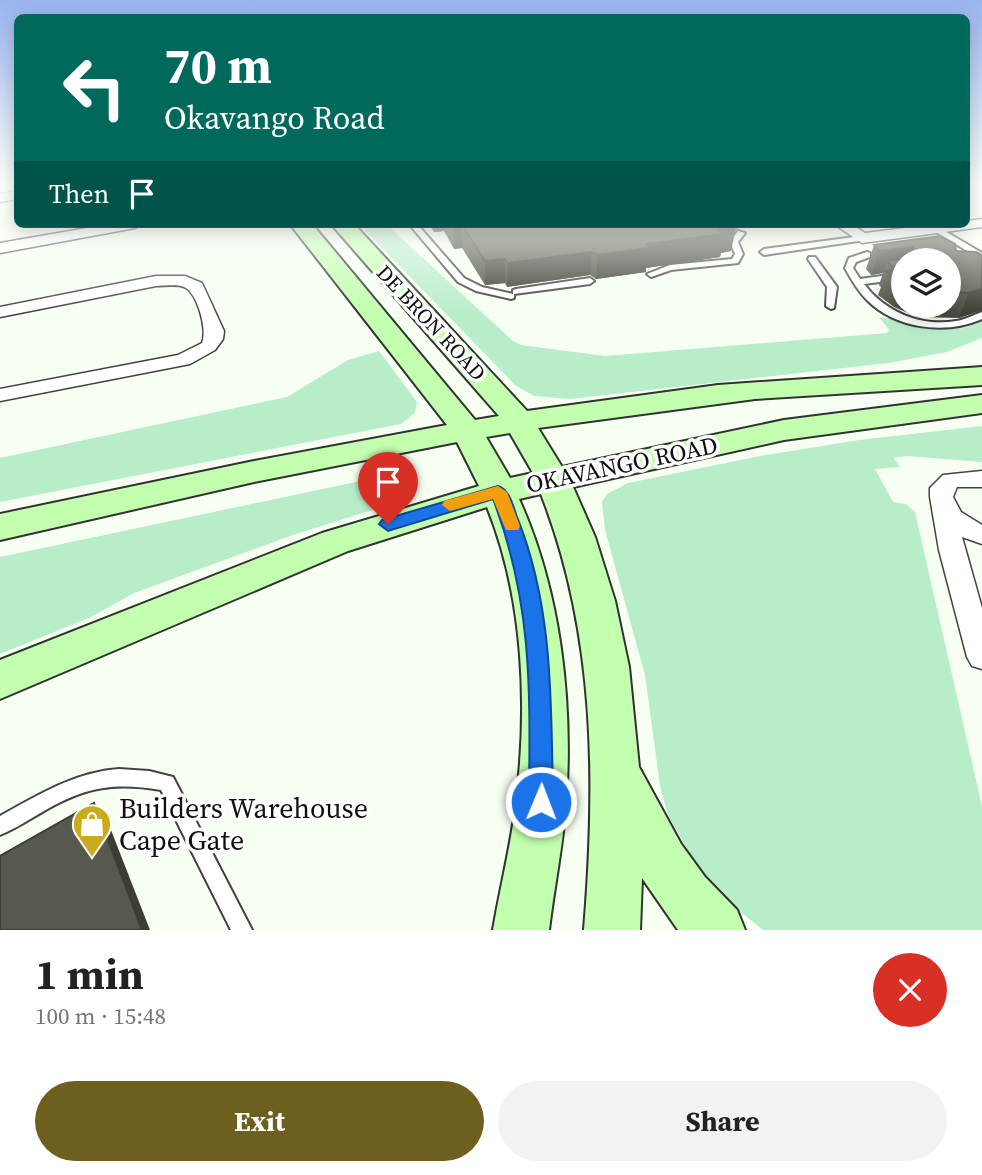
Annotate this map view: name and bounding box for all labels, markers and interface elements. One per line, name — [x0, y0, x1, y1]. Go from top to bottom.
text: 70 m — [164, 32, 272, 99]
icon: left — [49, 42, 140, 133]
text: Okavango Road — [164, 96, 385, 140]
icon: arrive — [123, 175, 161, 213]
text: Then — [49, 176, 109, 212]
map controls — [891, 248, 961, 318]
button: layers — [891, 248, 961, 318]
street label: DE BRON ROAD — [370, 258, 493, 387]
street label: OKAVANGO ROAD — [523, 428, 721, 501]
pin — [358, 452, 418, 524]
icon: arrive — [369, 463, 407, 501]
position arrow — [504, 765, 578, 839]
place label: Builders Warehouse Cape Gate — [119, 789, 368, 859]
shop icon: Builders Warehouse Cape Gate — [71, 803, 113, 858]
text: 1 min — [35, 945, 144, 1003]
button: close — [873, 953, 947, 1027]
text: 100 m · 15:48 — [35, 1000, 166, 1032]
button: Exit — [35, 1081, 484, 1161]
button: Share — [498, 1081, 947, 1161]

